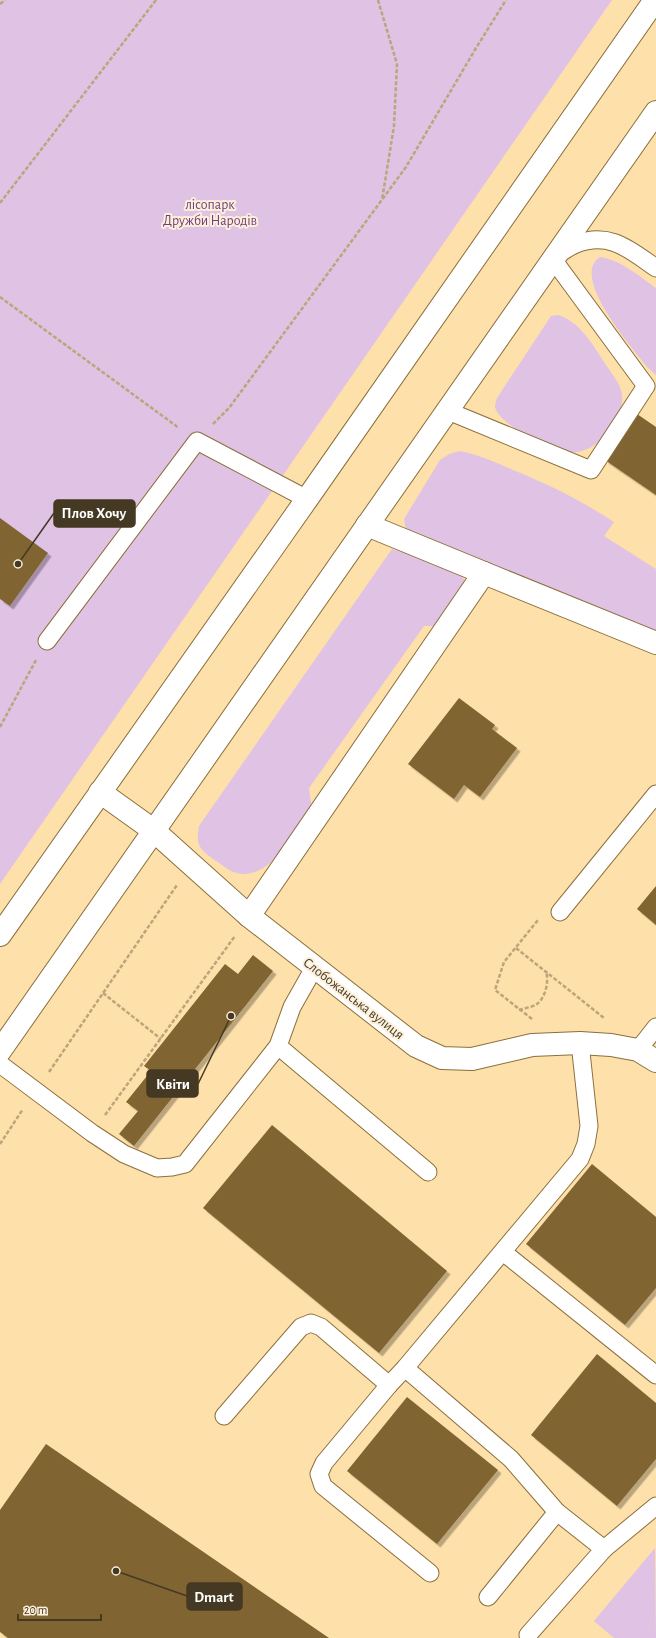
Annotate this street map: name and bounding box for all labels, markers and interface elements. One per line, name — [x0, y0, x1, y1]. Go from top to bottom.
park label: лісопарк Дружби Народів — [163, 198, 257, 228]
callout: Плов Хочу — [54, 500, 135, 527]
text: Плов Хочу — [62, 506, 127, 521]
street label: Слобожанська вулиця — [301, 955, 406, 1042]
callout: Квіти — [147, 1070, 198, 1097]
text: Квіти — [156, 1077, 190, 1092]
callout: Dmart — [187, 1583, 242, 1610]
text: Dmart — [194, 1590, 234, 1605]
scale bar — [18, 1596, 101, 1622]
text: 20 m — [24, 1604, 47, 1616]

